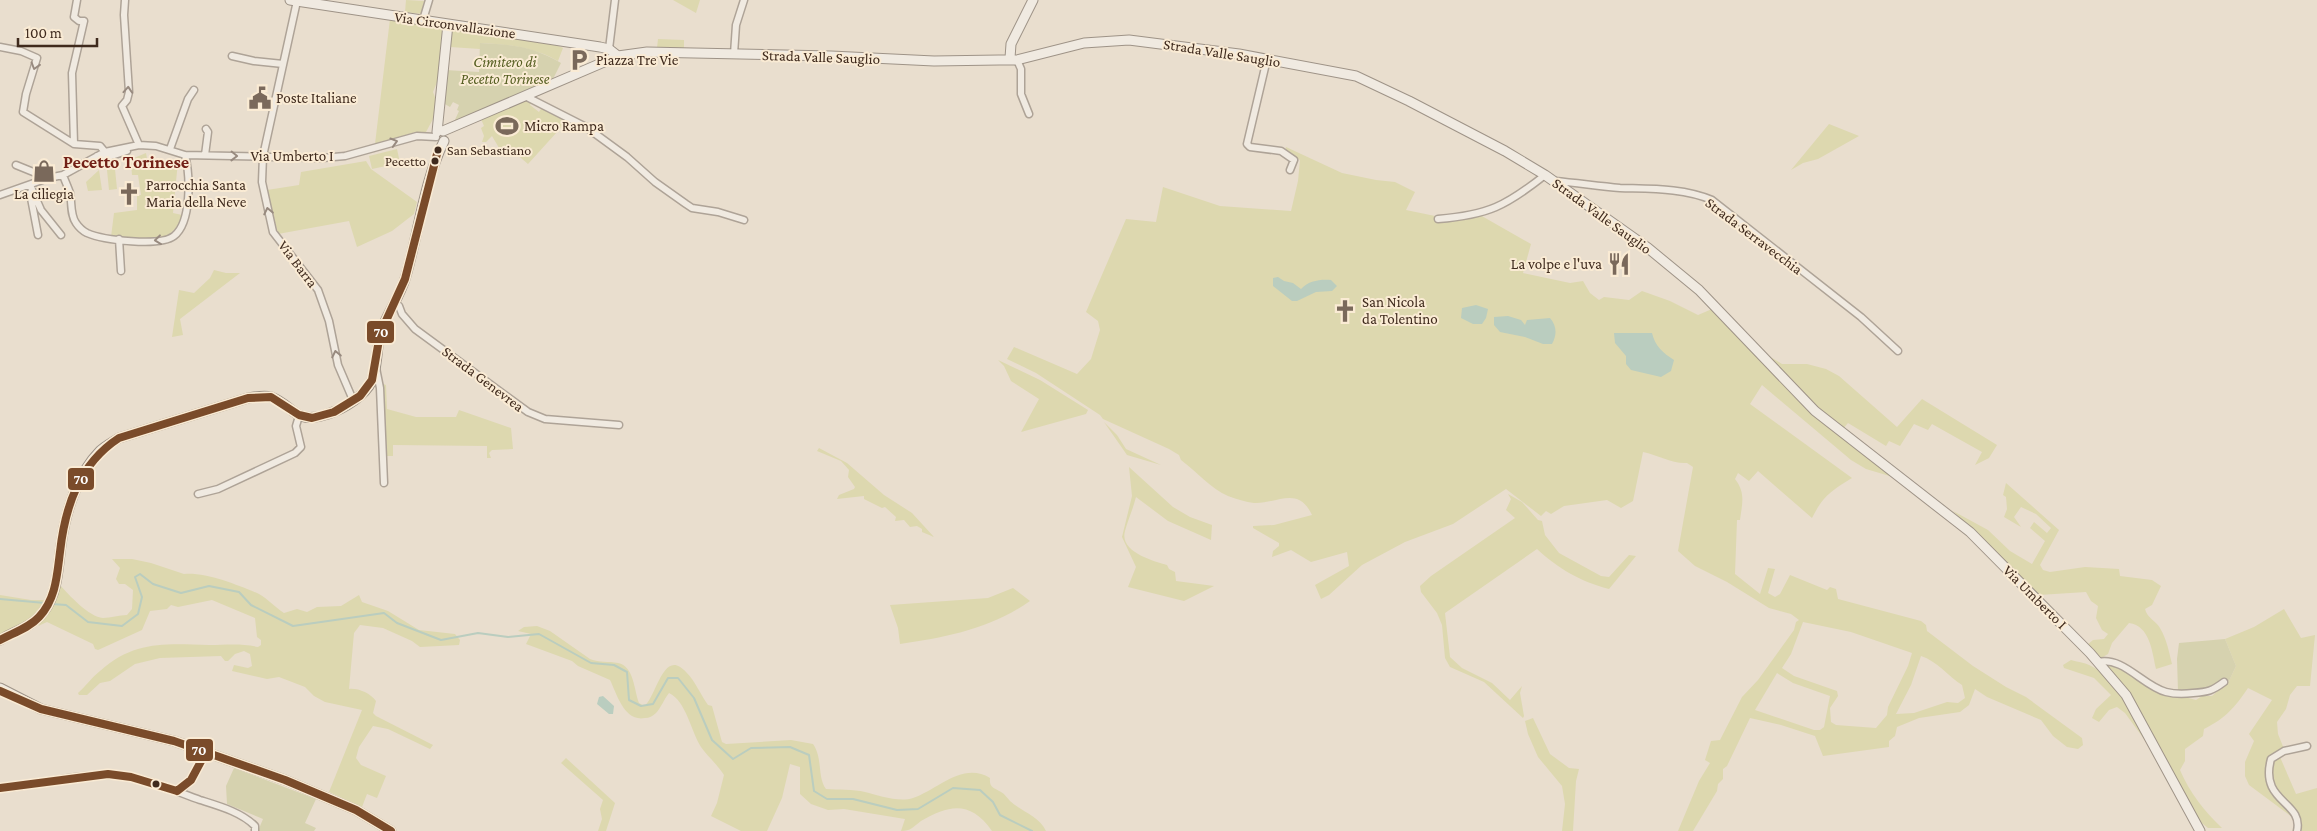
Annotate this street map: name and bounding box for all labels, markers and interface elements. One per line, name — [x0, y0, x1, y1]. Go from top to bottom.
street label: Via Circonvallazione — [393, 9, 517, 41]
scale bar — [18, 15, 96, 47]
text: 100 m — [25, 25, 62, 41]
street label: Strada Valle Sauglio — [1162, 36, 1282, 71]
parking icon: Piazza Tre Vie — [566, 47, 592, 73]
street label: Strada Valle Sauglio — [762, 47, 880, 68]
place label: Piazza Tre Vie — [596, 52, 679, 68]
park label: Cimitero di Pecetto Torinese — [461, 54, 550, 87]
one-way arrow — [30, 62, 40, 70]
one-way arrow — [123, 85, 134, 93]
public building icon: Poste Italiane — [247, 85, 273, 111]
place label: Poste Italiane — [276, 90, 357, 106]
sports icon: Micro Rampa — [494, 113, 520, 139]
place label: Micro Rampa — [524, 118, 604, 135]
one-way arrow — [390, 138, 398, 148]
place label: San Sebastiano — [447, 142, 531, 158]
marker: San Sebastiano — [433, 145, 443, 155]
street label: Via Umberto I — [250, 148, 334, 164]
one-way arrow — [230, 150, 238, 161]
district label: Pecetto Torinese — [63, 152, 189, 172]
place label: Pecetto — [385, 153, 426, 169]
marker: Pecetto — [430, 156, 440, 166]
shop icon: La ciliegia — [31, 158, 57, 184]
street label: Strada Valle Sauglio — [1549, 175, 1655, 258]
place label: Parrocchia Santa Maria della Neve — [146, 177, 247, 210]
church icon: Parrocchia Santa Maria della Neve — [116, 181, 142, 207]
place label: La ciliegia — [14, 186, 74, 203]
street label: Strada Serravecchia — [1702, 194, 1806, 278]
one-way arrow — [263, 206, 274, 215]
one-way arrow — [154, 234, 162, 245]
street label: Via Barra — [275, 237, 321, 291]
restaurant icon: La volpe e l'uva — [1606, 251, 1632, 277]
place label: La volpe e l'uva — [1511, 256, 1602, 273]
place label: San Nicola da Tolentino — [1362, 294, 1438, 327]
church icon: San Nicola da Tolentino — [1332, 298, 1358, 324]
line badge: 70 — [366, 320, 395, 344]
text: 70 — [373, 324, 389, 340]
street label: Strada Genevrea — [439, 343, 527, 415]
one-way arrow — [331, 350, 342, 359]
line badge: 70 — [67, 467, 95, 491]
text: 70 — [73, 471, 89, 487]
street label: Via Umberto I — [2000, 562, 2070, 632]
line badge: 70 — [185, 738, 214, 762]
text: 70 — [191, 742, 207, 758]
unlabelled marker — [151, 779, 161, 789]

